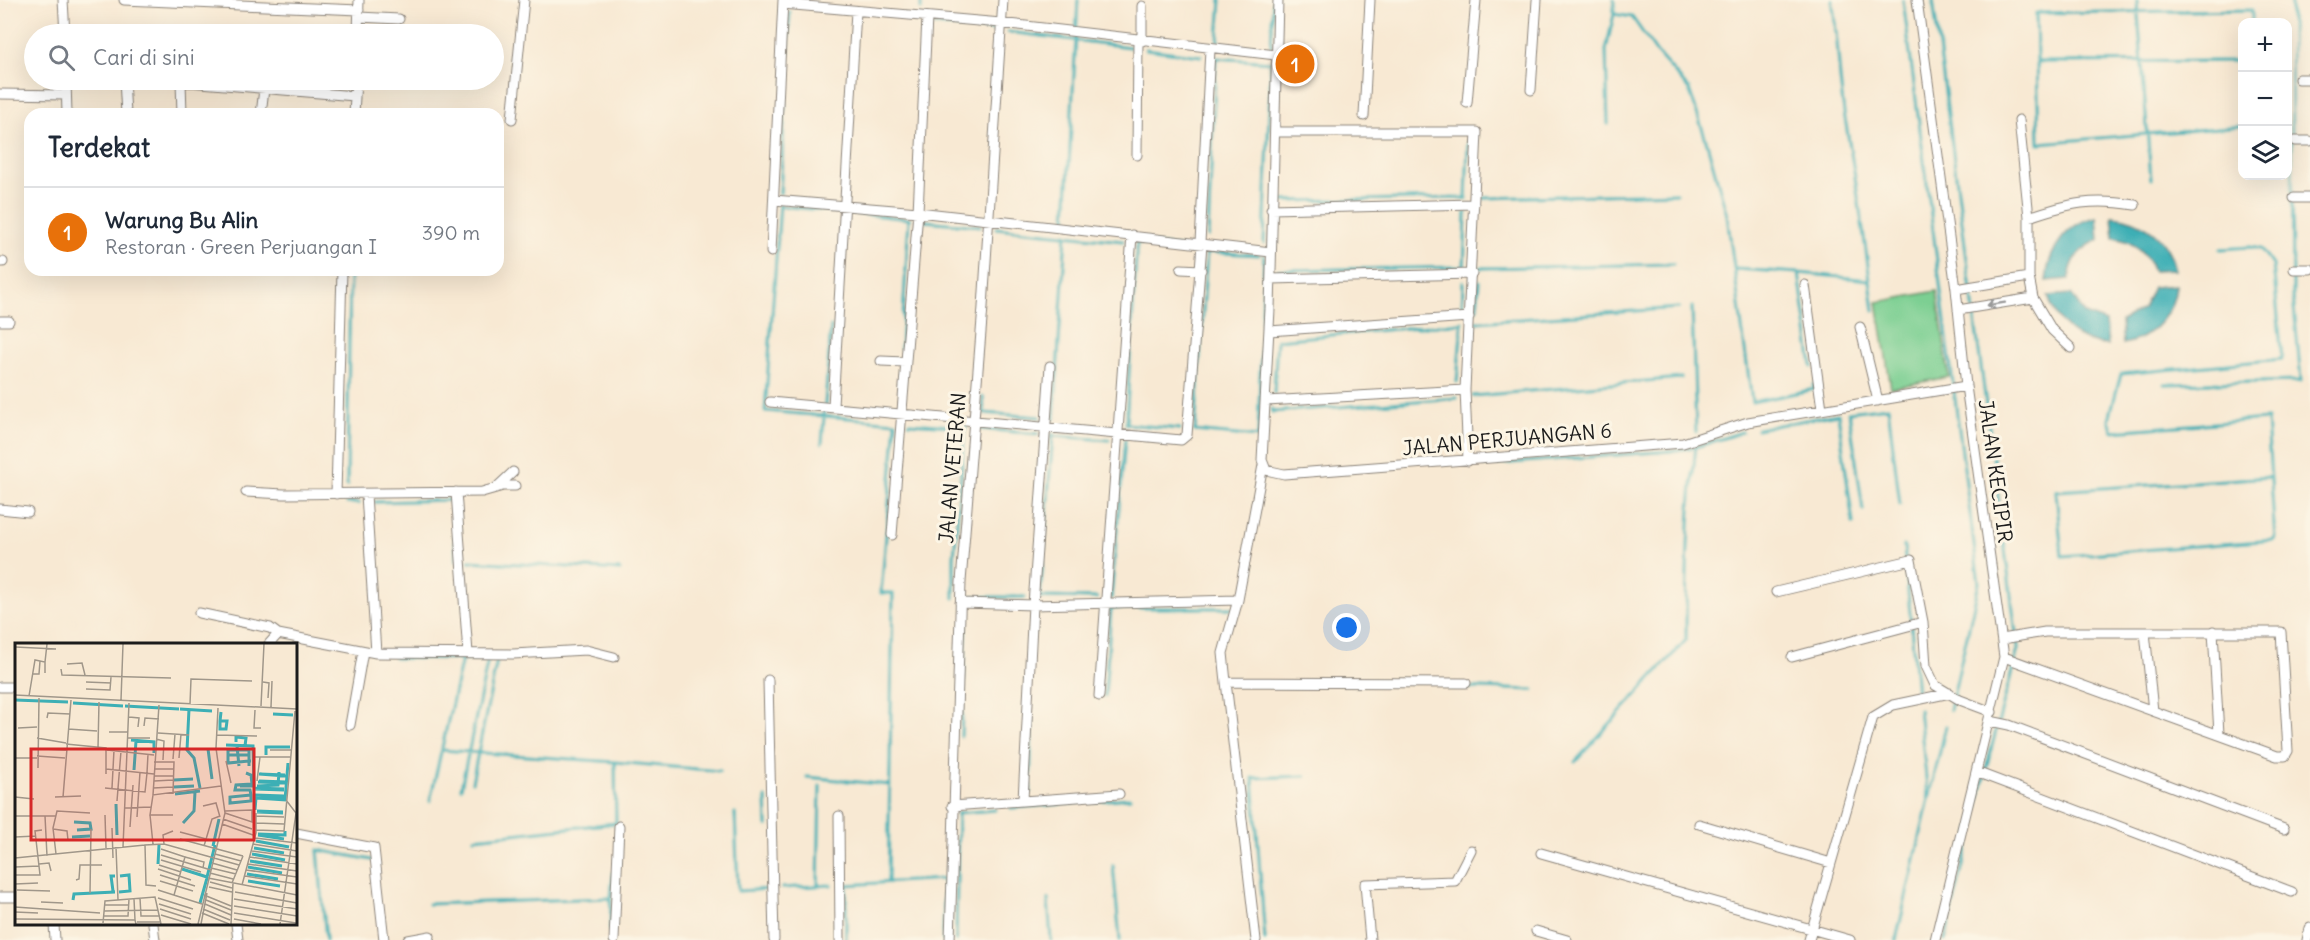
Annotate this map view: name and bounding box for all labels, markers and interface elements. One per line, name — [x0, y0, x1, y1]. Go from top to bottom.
map controls — [2238, 18, 2292, 180]
button: + — [2238, 18, 2292, 72]
search box — [24, 24, 504, 90]
icon: search — [45, 41, 78, 74]
pin: 1 — [1276, 42, 1314, 86]
text: Cari di sini — [93, 43, 195, 71]
button: − — [2238, 72, 2292, 126]
button: layers — [2238, 126, 2292, 180]
text: Terdekat — [48, 131, 150, 164]
text: Warung Bu Alin — [105, 206, 258, 234]
text: 1 — [64, 220, 71, 245]
text: 390 m — [422, 220, 480, 245]
text: Restoran · Green Perjuangan I — [105, 234, 377, 259]
one-way arrow — [1987, 299, 2006, 310]
street label: JALAN VETERAN — [933, 392, 971, 544]
street label: JALAN KECIPIR — [1974, 398, 2018, 544]
street label: JALAN PERJUANGAN 6 — [1401, 417, 1613, 461]
your location — [1332, 613, 1361, 642]
inset map — [15, 643, 297, 925]

